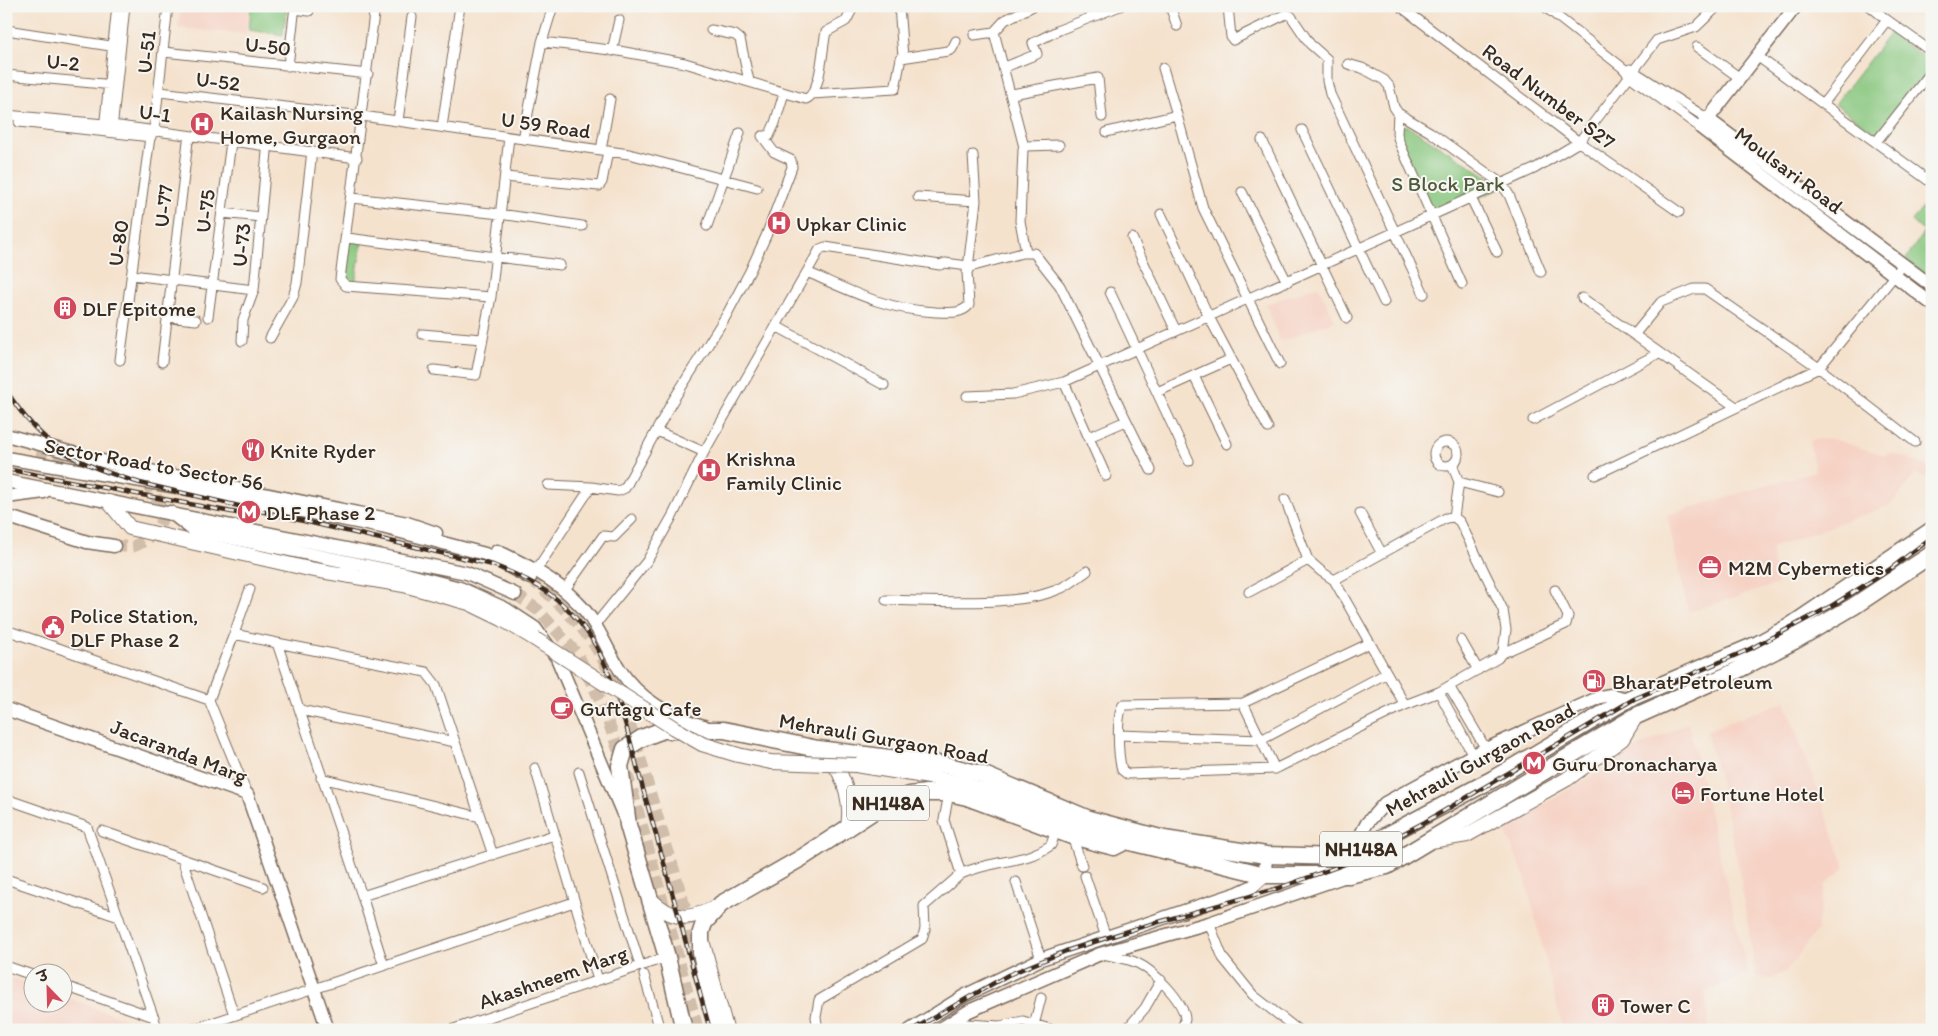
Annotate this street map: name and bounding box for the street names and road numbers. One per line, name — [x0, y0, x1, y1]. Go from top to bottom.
street label: U-51 — [131, 29, 161, 75]
street label: U-50 — [244, 31, 292, 61]
street label: Road Number S27 — [1478, 38, 1620, 154]
street label: U-2 — [45, 48, 81, 76]
street label: U-52 — [194, 66, 242, 96]
street label: U-1 — [137, 98, 173, 128]
street label: U 59 Road — [499, 106, 593, 144]
street label: Moulsari Road — [1730, 121, 1848, 219]
street label: U-77 — [148, 183, 178, 229]
street label: U-75 — [190, 188, 220, 234]
street label: U-80 — [102, 218, 134, 268]
street label: U-73 — [226, 222, 256, 268]
street label: Sector Road to Sector 56 — [42, 432, 266, 496]
street label: Mehrauli Gurgaon Road — [1381, 696, 1580, 822]
street label: Mehrauli Gurgaon Road — [777, 707, 991, 769]
street label: Jacaranda Marg — [107, 713, 251, 789]
road number: NH148A — [847, 786, 929, 820]
road number: NH148A — [1320, 832, 1402, 866]
street label: Akashneem Marg — [475, 940, 631, 1014]

